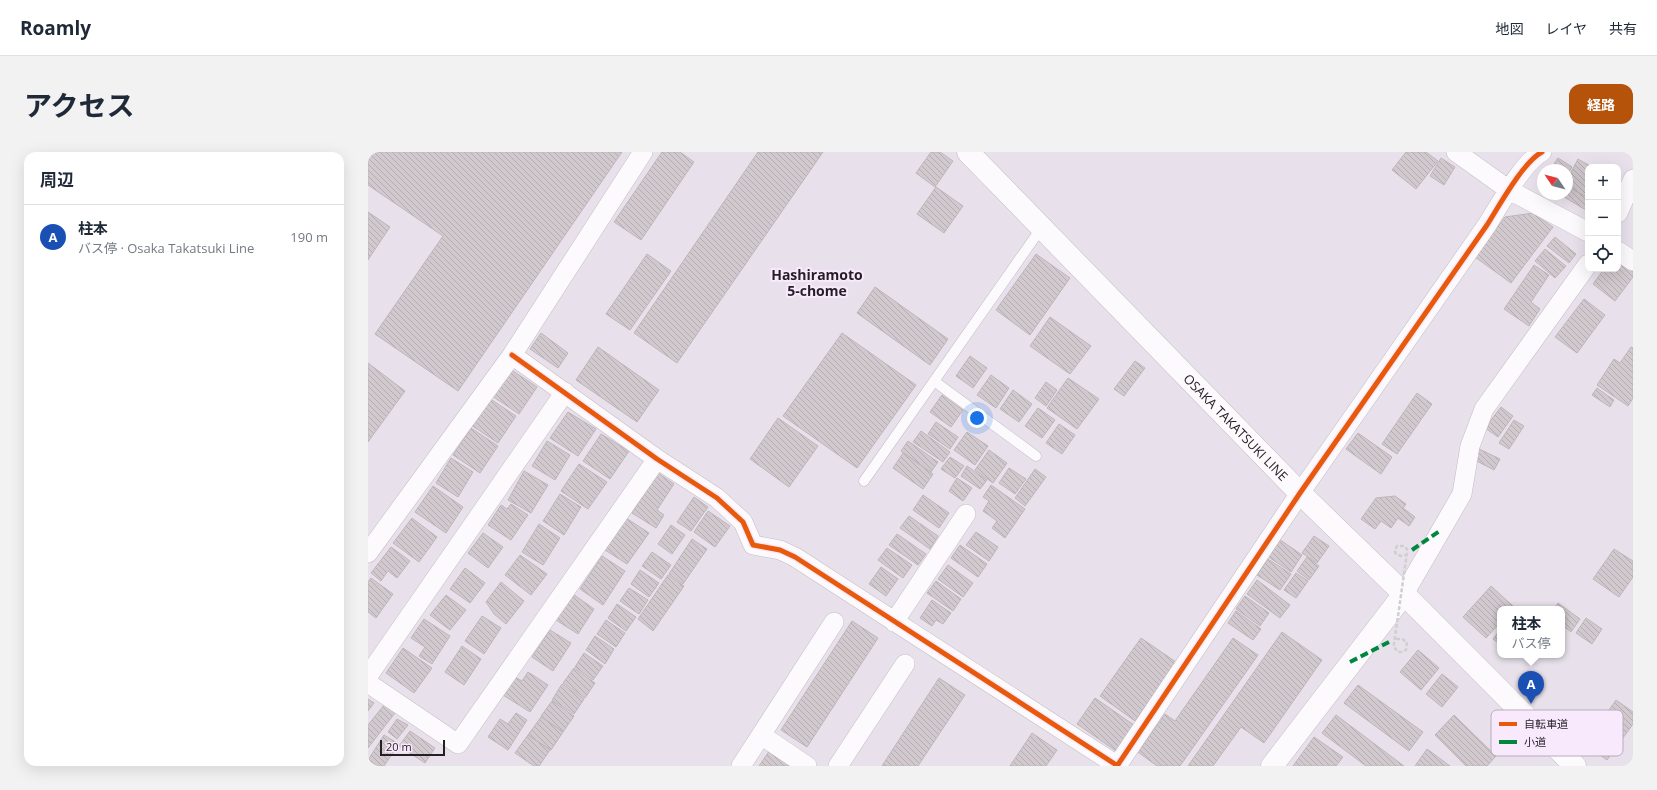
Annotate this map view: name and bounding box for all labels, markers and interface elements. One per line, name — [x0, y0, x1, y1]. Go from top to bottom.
text: Roamly — [20, 15, 91, 41]
text: 地図 — [1495, 19, 1523, 38]
text: レイヤ — [1545, 19, 1587, 38]
text: 共有 — [1609, 19, 1637, 38]
button: 経路 — [1569, 84, 1633, 124]
text: アクセス — [24, 86, 135, 124]
north arrow — [1537, 164, 1573, 200]
map controls — [1585, 164, 1621, 272]
button: + — [1585, 164, 1621, 200]
text: 周辺 — [40, 168, 74, 191]
button: − — [1585, 200, 1621, 236]
text: 柱本 — [78, 218, 108, 238]
text: A — [49, 228, 57, 246]
text: 190 m — [290, 228, 328, 246]
button: locate — [1585, 236, 1621, 272]
text: バス停 · Osaka Takatsuki Line — [78, 239, 254, 257]
district label: Hashiramoto 5-chome — [771, 265, 863, 300]
street label: OSAKA TAKATSUKI LINE — [1180, 370, 1292, 485]
your location — [967, 408, 987, 428]
popup — [1497, 606, 1565, 658]
text: 柱本 — [1511, 613, 1542, 633]
text: バス停 — [1511, 634, 1551, 652]
pin: A — [1518, 671, 1544, 704]
legend — [1491, 710, 1623, 756]
text: 自転車道 — [1524, 716, 1568, 731]
text: 小道 — [1524, 734, 1546, 749]
scale bar — [380, 738, 445, 757]
text: 20 m — [386, 739, 412, 754]

